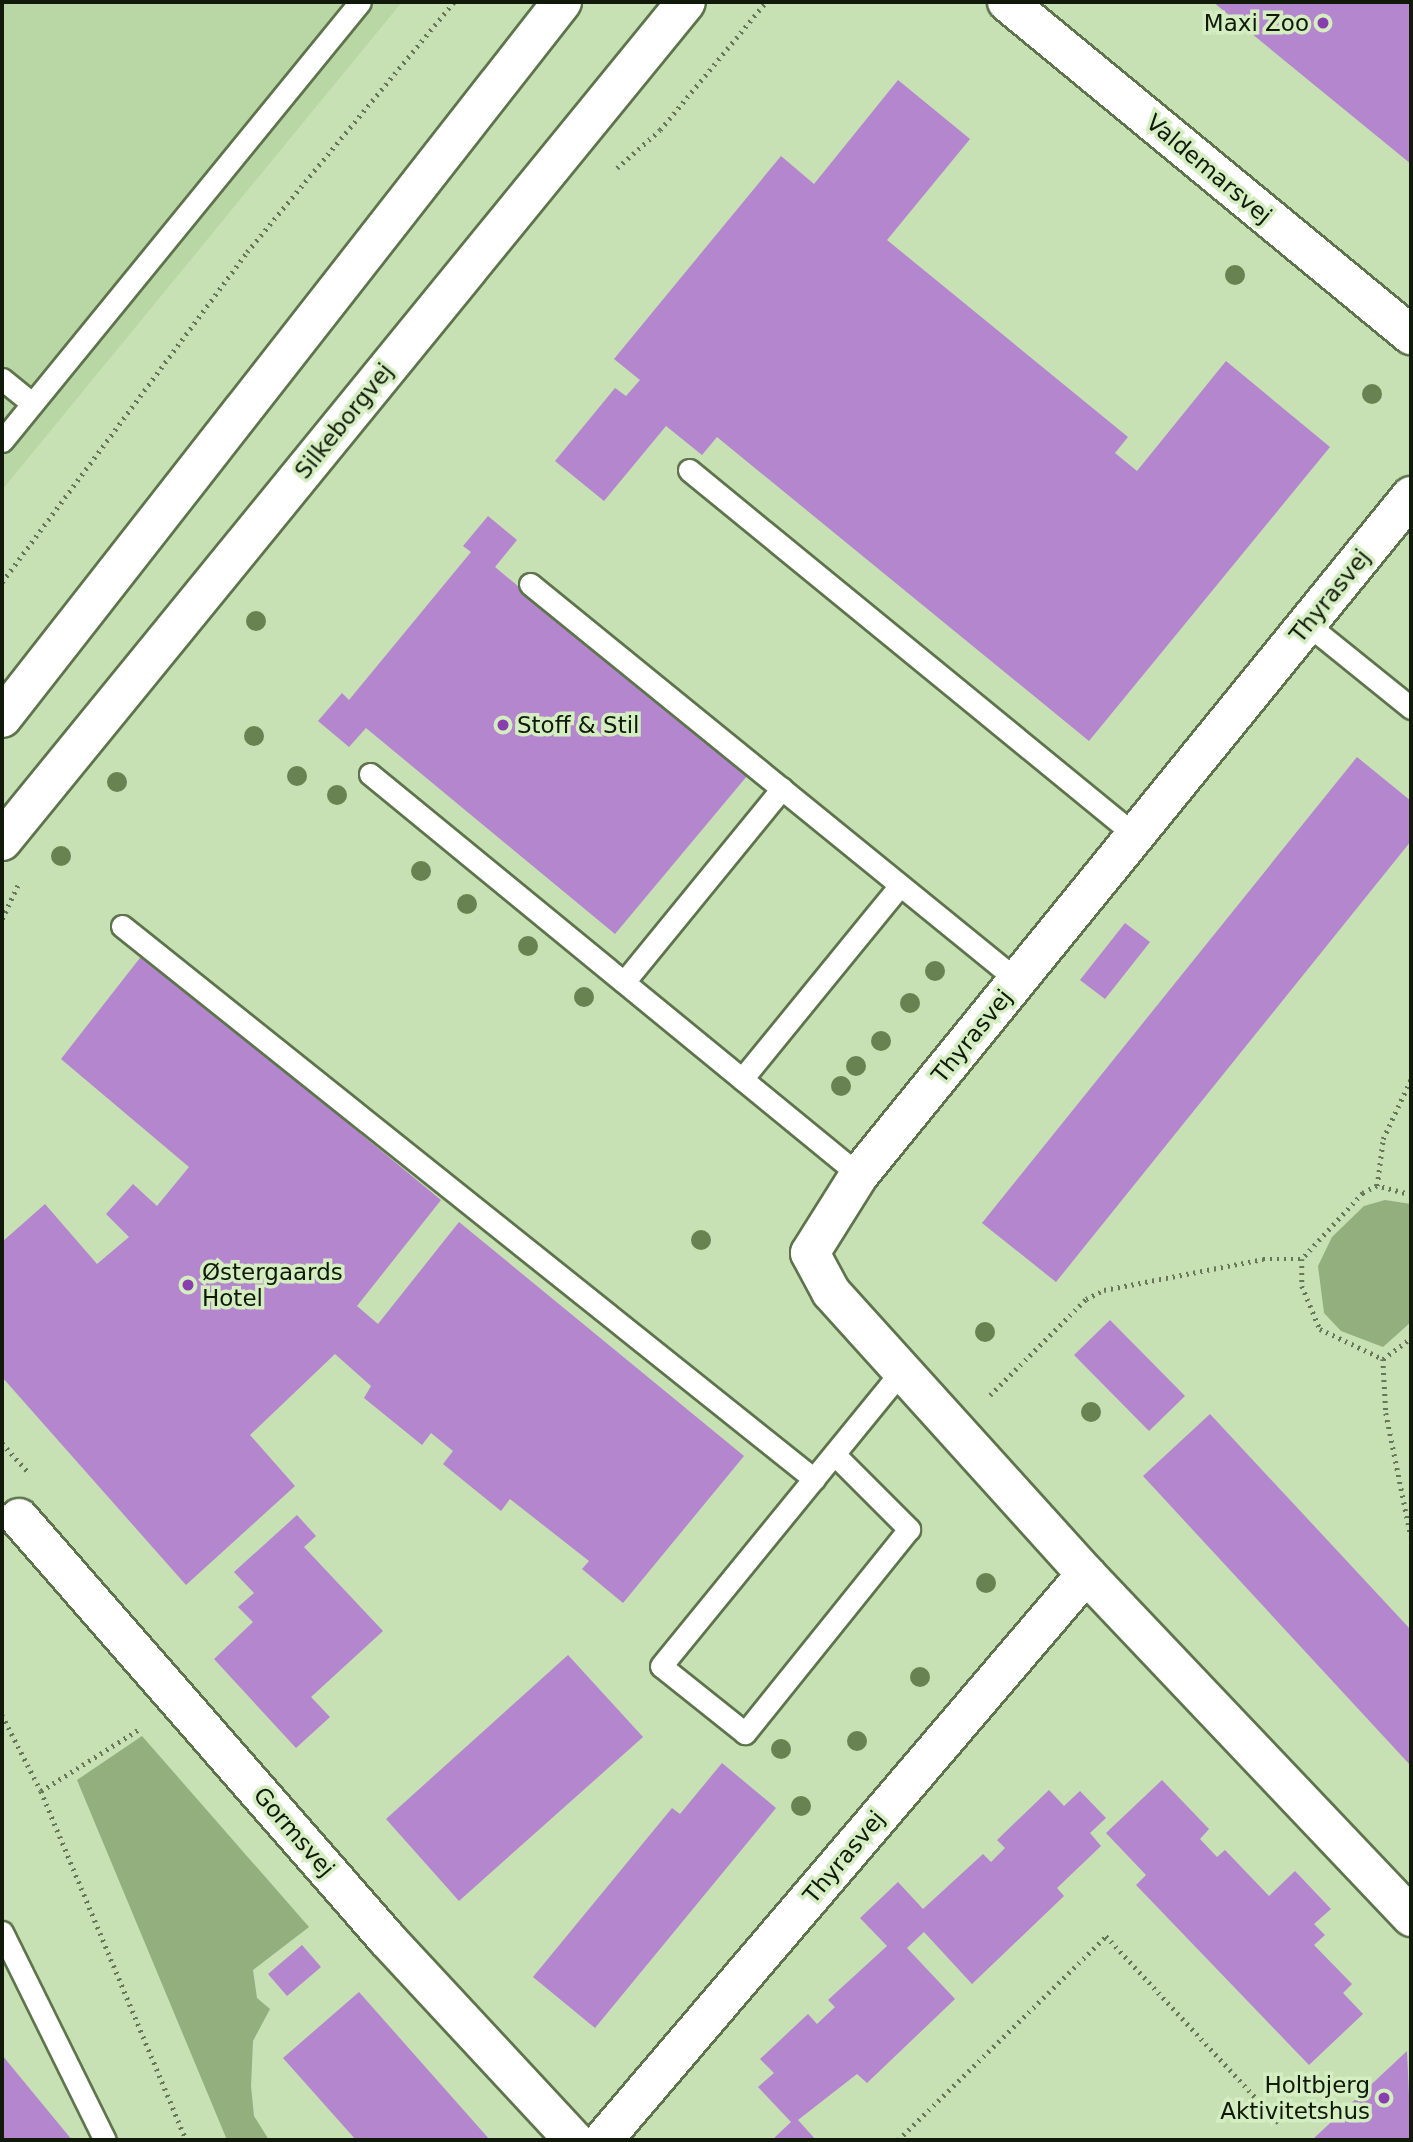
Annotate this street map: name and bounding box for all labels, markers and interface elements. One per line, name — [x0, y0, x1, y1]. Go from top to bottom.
place label: Maxi Zoo — [1204, 9, 1309, 37]
marker: Maxi Zoo — [1315, 15, 1331, 31]
street label: Valdemarsvej — [1141, 109, 1277, 229]
street label: Silkeborgvej — [289, 358, 399, 484]
street label: Thyrasvej — [1284, 544, 1376, 648]
place label: Stoff & Stil — [517, 711, 639, 739]
marker: Stoff & Stil — [495, 717, 511, 733]
street label: Thyrasvej — [926, 984, 1018, 1088]
place label: Østergaards Hotel — [202, 1258, 343, 1312]
marker: Østergaards Hotel — [180, 1277, 196, 1293]
street label: Gormsvej — [248, 1782, 340, 1882]
street label: Thyrasvej — [797, 1805, 891, 1909]
place label: Holtbjerg Aktivitetshus — [1220, 2071, 1370, 2125]
marker: Holtbjerg Aktivitetshus — [1376, 2090, 1392, 2106]

